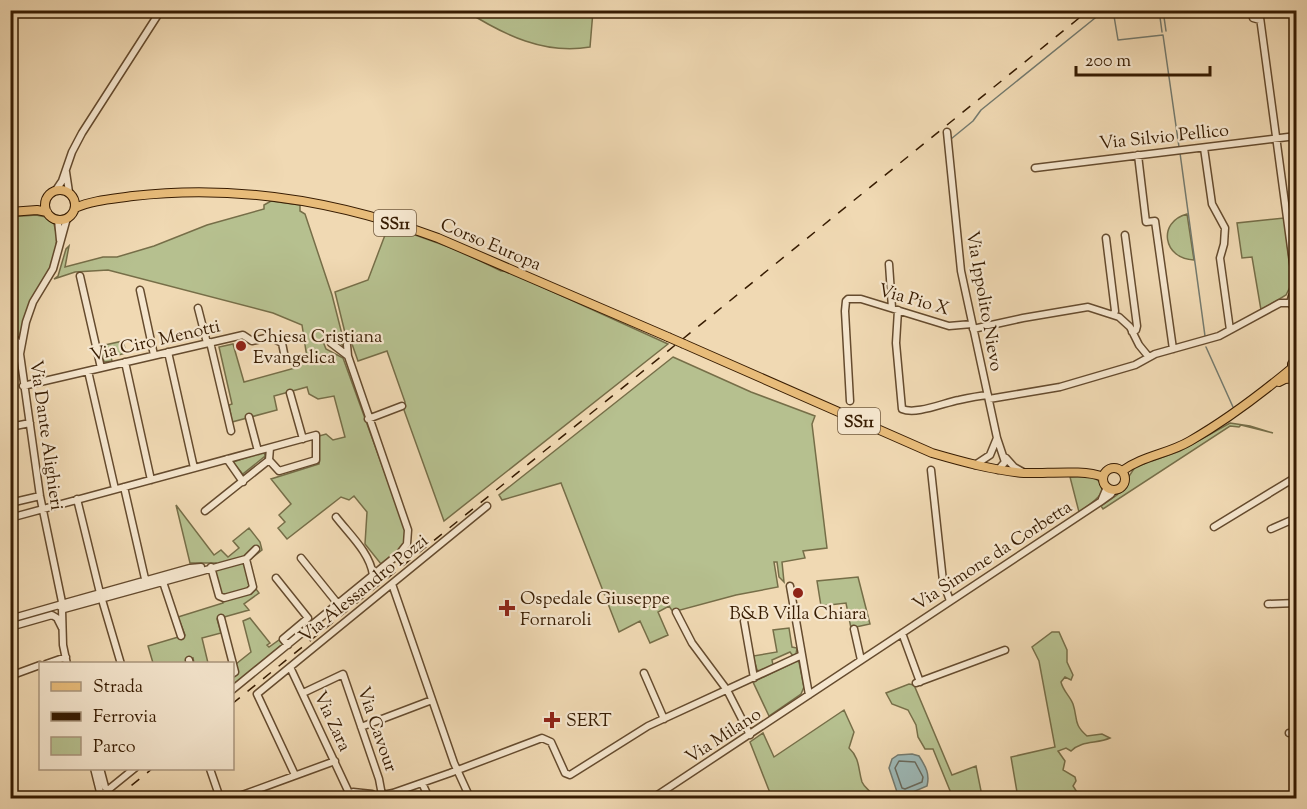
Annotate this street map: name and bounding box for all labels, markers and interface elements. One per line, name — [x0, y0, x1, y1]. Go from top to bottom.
scale bar — [1076, 39, 1210, 77]
text: 200 m — [1085, 49, 1131, 75]
street label: Via Silvio Pellico — [1098, 118, 1230, 158]
road number: SS11 — [374, 210, 416, 236]
street label: Corso Europa — [436, 213, 545, 279]
street label: Via Ippolito Nievo — [958, 229, 1008, 374]
street label: Via Pio X — [875, 278, 952, 324]
street label: Via Ciro Menotti — [88, 314, 223, 370]
place label: Chiesa Cristiana Evangelica — [253, 325, 382, 372]
marker: Chiesa Cristiana Evangelica — [234, 339, 248, 353]
street label: Via Dante Alighieri — [22, 359, 68, 512]
road number: SS11 — [838, 408, 880, 434]
street label: Via Simone da Corbetta — [908, 495, 1078, 618]
street label: Via Alessandro Pozzi — [294, 529, 435, 650]
marker: B&B Villa Chiara — [791, 586, 805, 600]
place label: Ospedale Giuseppe Fornaroli — [520, 587, 670, 634]
marker: Ospedale Giuseppe Fornaroli — [498, 599, 516, 617]
place label: B&B Villa Chiara — [729, 602, 867, 628]
legend — [39, 662, 234, 770]
text: Strada — [93, 675, 143, 701]
street label: Via Cavour — [349, 683, 403, 776]
street label: Via Zara — [306, 687, 356, 756]
street label: Via Milano — [681, 702, 767, 771]
text: Ferrovia — [93, 705, 157, 731]
place label: SERT — [566, 709, 612, 735]
marker: SERT — [543, 711, 561, 729]
text: Parco — [93, 735, 136, 761]

